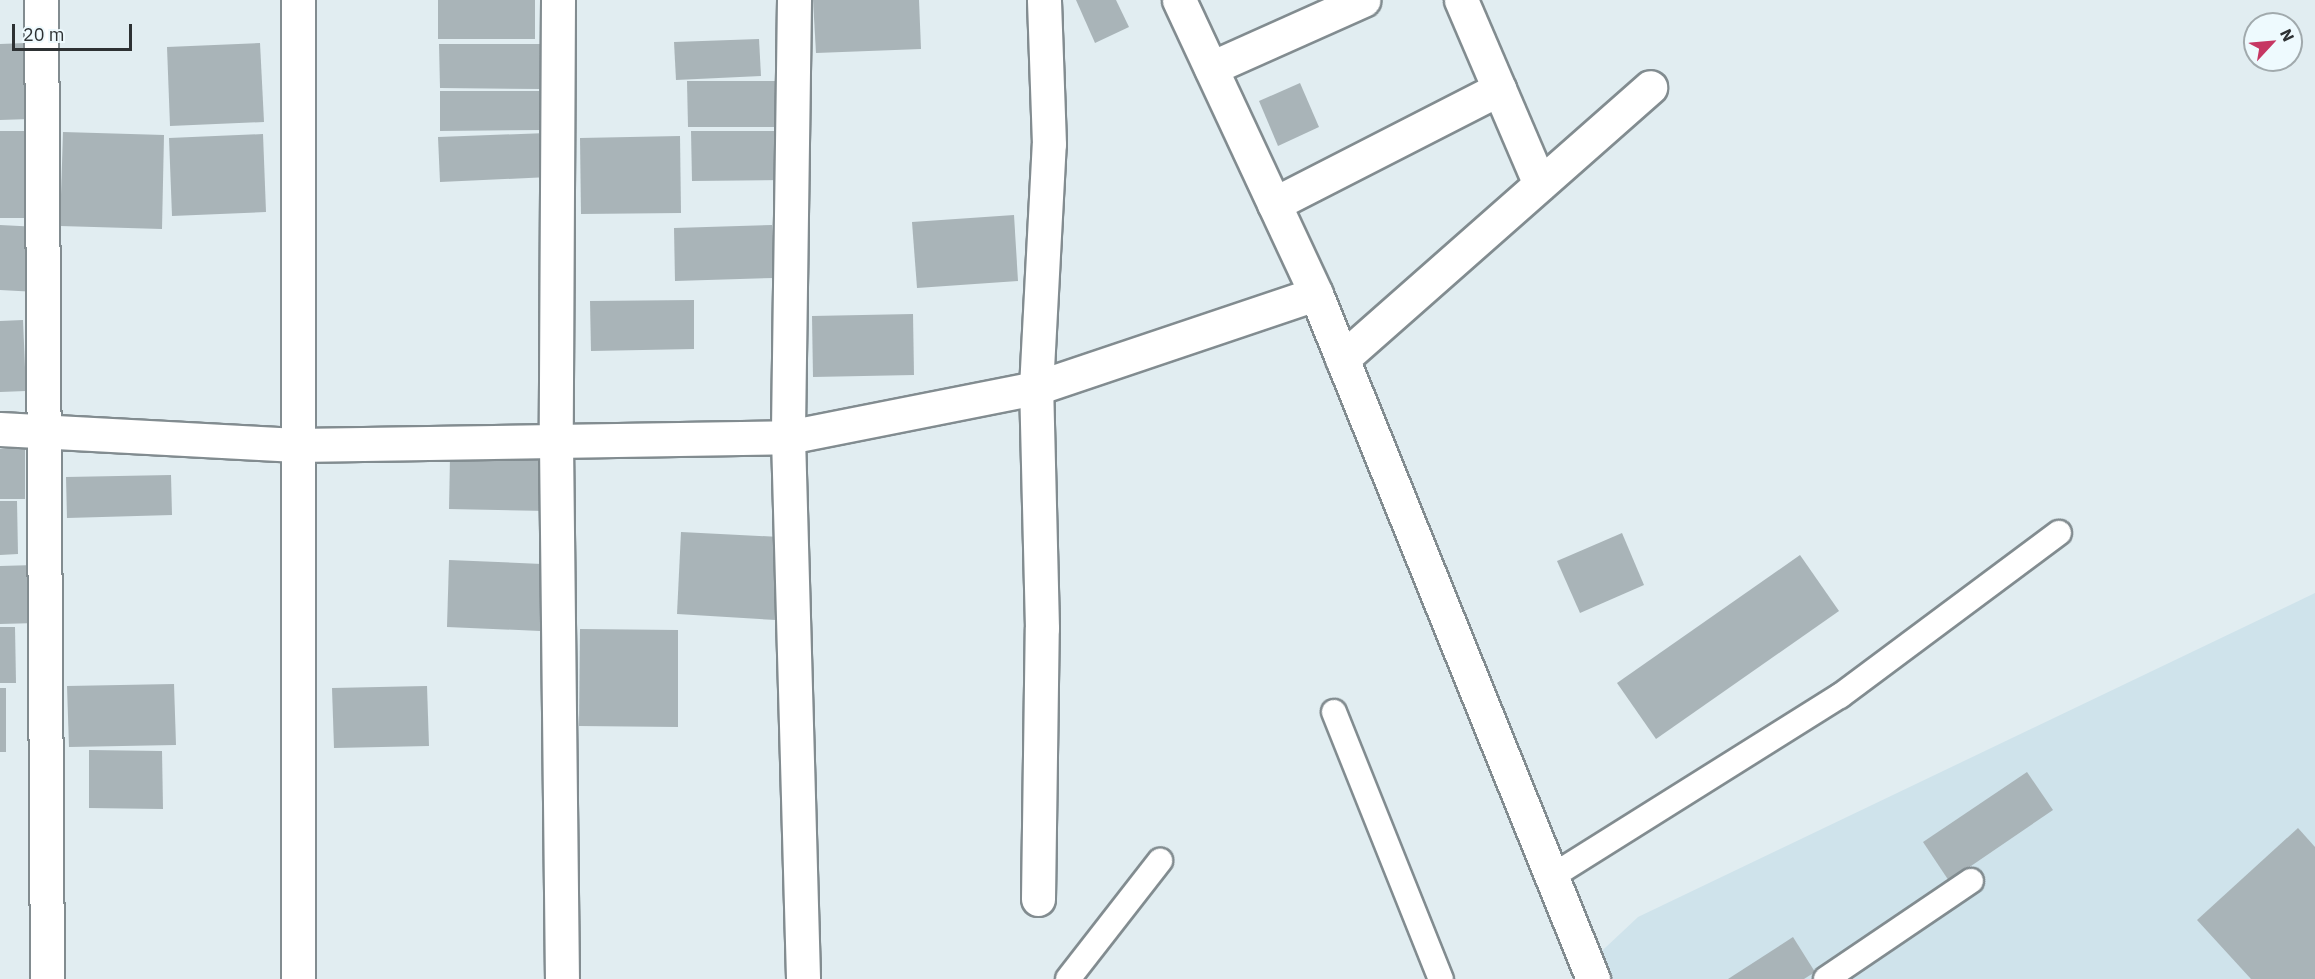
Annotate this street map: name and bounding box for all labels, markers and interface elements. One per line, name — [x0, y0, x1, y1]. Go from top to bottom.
scale bar — [15, 12, 135, 50]
north arrow — [2243, 12, 2303, 72]
text: 20 m — [23, 23, 65, 46]
text: N — [2276, 25, 2299, 45]

